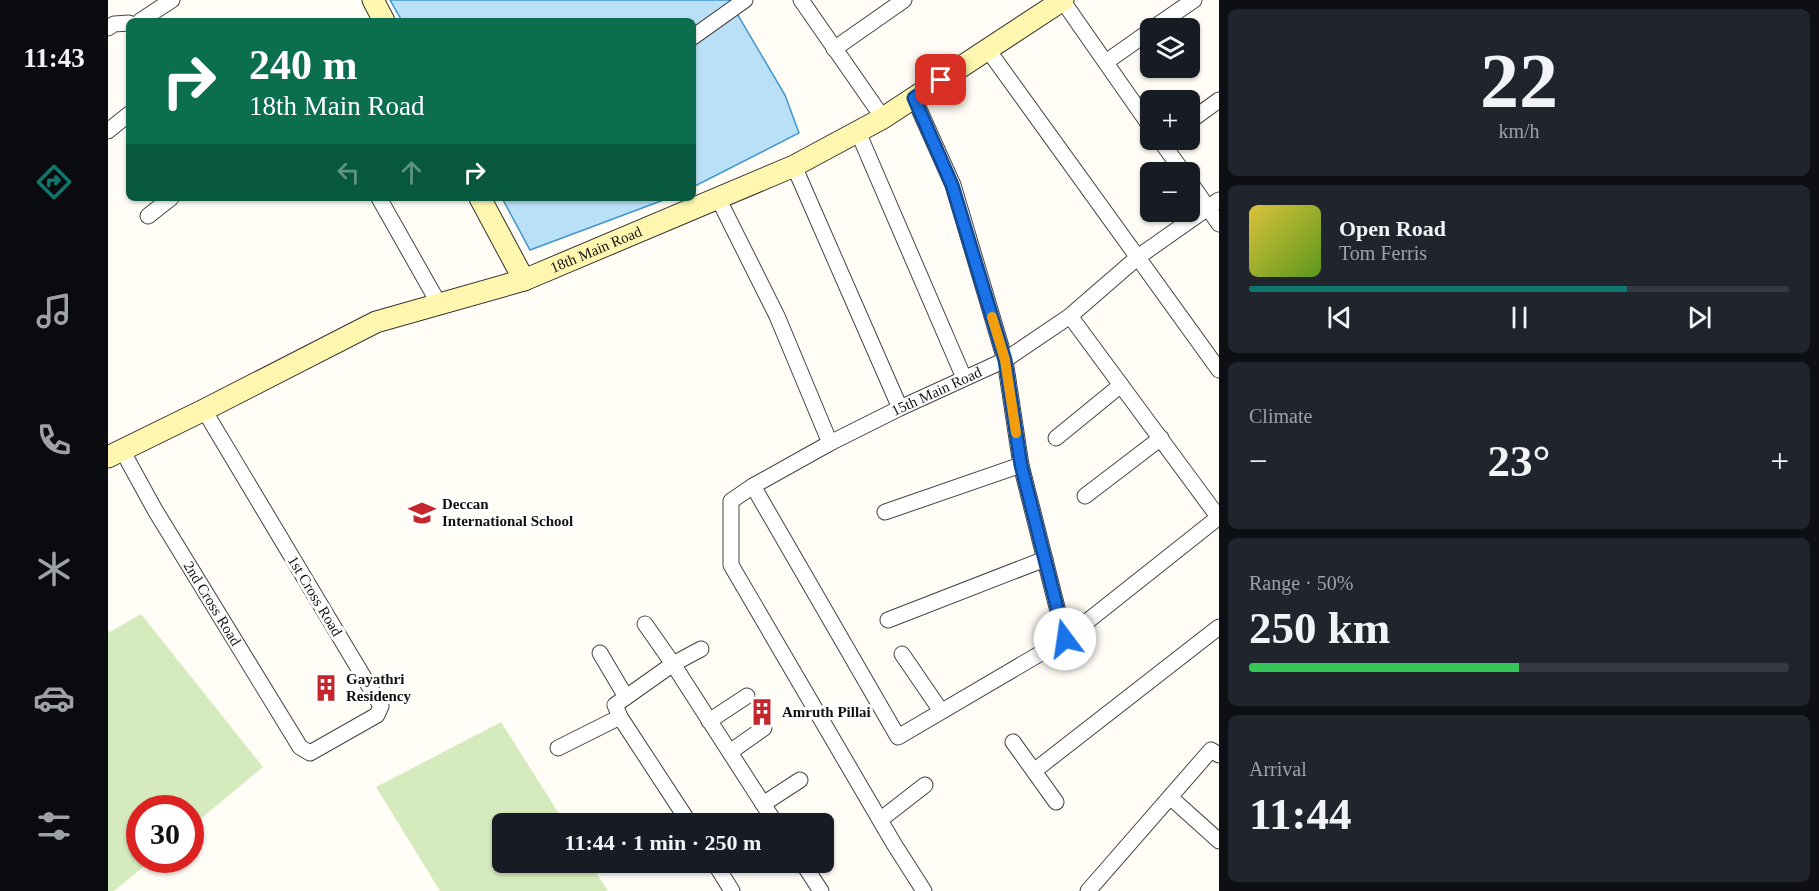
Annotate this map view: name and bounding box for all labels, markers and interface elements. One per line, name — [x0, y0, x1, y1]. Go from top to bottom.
map controls — [1140, 18, 1200, 222]
button: layers — [1140, 18, 1200, 78]
text: 22 — [1480, 37, 1558, 124]
icon: right — [150, 42, 228, 120]
text: 240 m — [249, 42, 358, 88]
text: 11:43 — [23, 43, 85, 73]
pin — [915, 54, 966, 105]
icon: arrive — [924, 63, 957, 96]
button: + — [1140, 90, 1200, 150]
text: 18th Main Road — [249, 91, 425, 121]
text: km/h — [1498, 120, 1540, 142]
icon: left — [332, 156, 365, 189]
icon: ahead — [395, 156, 428, 189]
icon: right — [458, 156, 491, 189]
icon: directions — [33, 161, 75, 203]
button: − — [1140, 162, 1200, 222]
text: Open Road — [1339, 216, 1446, 241]
street label: 18th Main Road — [548, 223, 644, 276]
text: Tom Ferris — [1339, 242, 1427, 264]
icon: music — [33, 290, 75, 332]
icon: previous — [1323, 301, 1356, 334]
icon: pause — [1503, 301, 1536, 334]
icon: next — [1683, 301, 1716, 334]
street label: 15th Main Road — [889, 364, 985, 419]
text: Climate — [1249, 405, 1312, 427]
icon: phone — [33, 419, 75, 461]
text: 23° — [1488, 436, 1551, 486]
text: − — [1249, 443, 1268, 479]
text: + — [1770, 443, 1789, 479]
place label: Deccan International School — [442, 496, 573, 529]
school or university icon: Deccan International School — [407, 498, 437, 528]
icon: climate — [33, 548, 75, 590]
street label: 1st Cross Road — [285, 553, 346, 639]
street label: 2nd Cross Road — [180, 558, 244, 649]
text: Range · 50% — [1249, 572, 1353, 594]
text: 250 km — [1249, 603, 1390, 653]
position arrow — [1033, 607, 1097, 671]
place label: Gayathri Residency — [346, 671, 411, 704]
building icon: Gayathri Residency — [311, 673, 341, 703]
icon: car — [33, 677, 75, 719]
building icon: Amruth Pillai — [747, 697, 777, 727]
place label: Amruth Pillai — [782, 704, 871, 720]
text: Arrival — [1249, 758, 1307, 780]
text: 11:44 — [1249, 789, 1352, 839]
speed limit sign: 30 — [126, 795, 204, 873]
icon: filters — [33, 805, 75, 847]
text: 11:44 · 1 min · 250 m — [565, 830, 761, 855]

